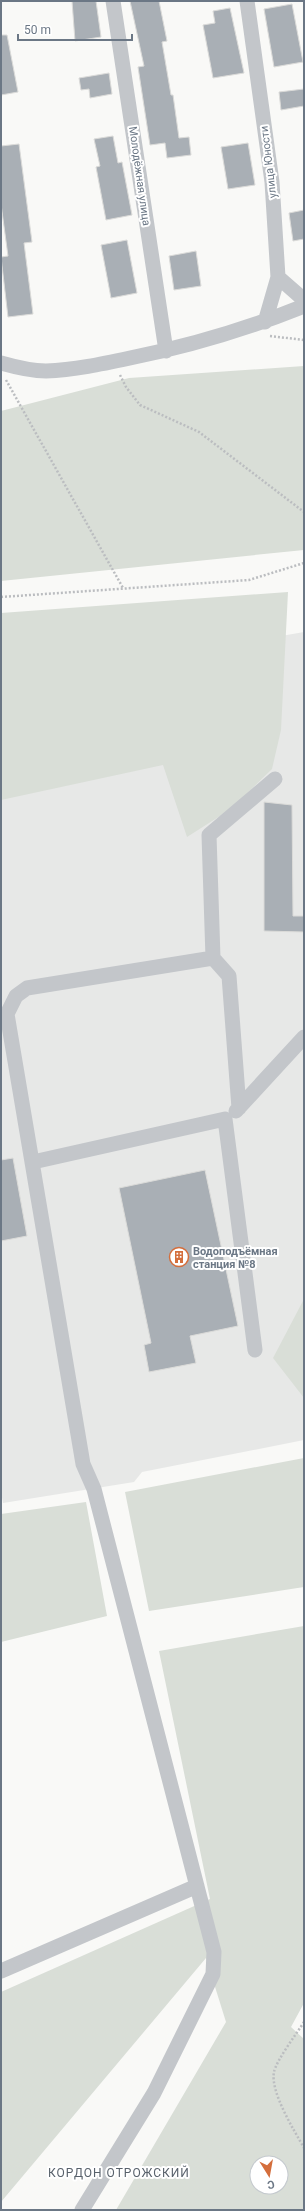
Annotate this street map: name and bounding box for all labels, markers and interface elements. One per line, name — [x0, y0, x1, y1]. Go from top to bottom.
scale bar — [18, 16, 132, 42]
text: 50 m — [24, 23, 51, 37]
street label: улица Юности — [258, 125, 279, 199]
street label: Молодёжная улица — [126, 126, 153, 227]
place label: Водоподъёмная станция №8 — [193, 1245, 278, 1271]
building icon: Водоподъёмная станция №8 — [168, 1246, 190, 1268]
north arrow — [249, 2155, 289, 2195]
district label: КОРДОН ОТРОЖСКИЙ — [48, 2165, 190, 2180]
text: С — [266, 2177, 276, 2191]

